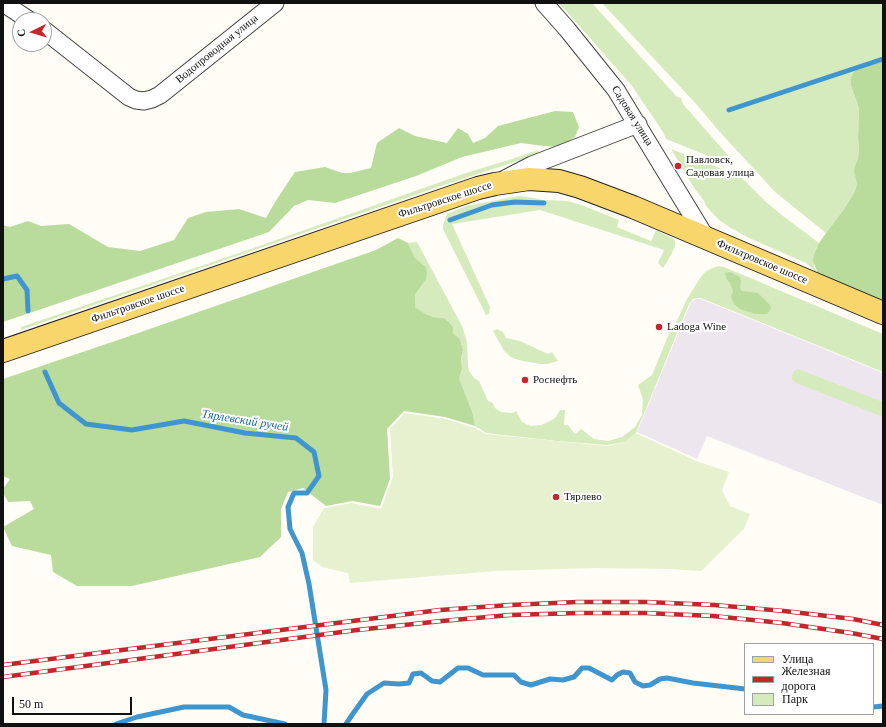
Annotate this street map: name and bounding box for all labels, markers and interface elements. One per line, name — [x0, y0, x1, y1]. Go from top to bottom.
north arrow — [12, 12, 52, 52]
street label: Водопроводная улица — [173, 12, 261, 86]
text: С — [15, 28, 27, 37]
street label: Садовая улица — [608, 84, 656, 148]
place label: Павловск, Садовая улица — [686, 153, 754, 179]
marker: Павловск, Садовая улица — [673, 161, 683, 171]
street label: Фильтровское шоссе — [397, 179, 493, 221]
street label: Фильтровское шоссе — [714, 237, 810, 287]
street label: Фильтровское шоссе — [90, 282, 186, 326]
place label: Ladoga Wine — [667, 320, 726, 334]
marker: Ladoga Wine — [654, 322, 664, 332]
place label: Роснефть — [533, 373, 577, 387]
marker: Роснефть — [520, 375, 530, 385]
water label: Тярлевский ручей — [201, 407, 289, 435]
place label: Тярлево — [564, 490, 602, 504]
marker: Тярлево — [551, 492, 561, 502]
legend — [744, 643, 874, 715]
text: Улица — [782, 652, 813, 666]
text: Железная дорога — [782, 664, 831, 693]
scale bar — [14, 689, 134, 715]
text: Парк — [782, 692, 808, 706]
text: 50 m — [19, 697, 43, 711]

